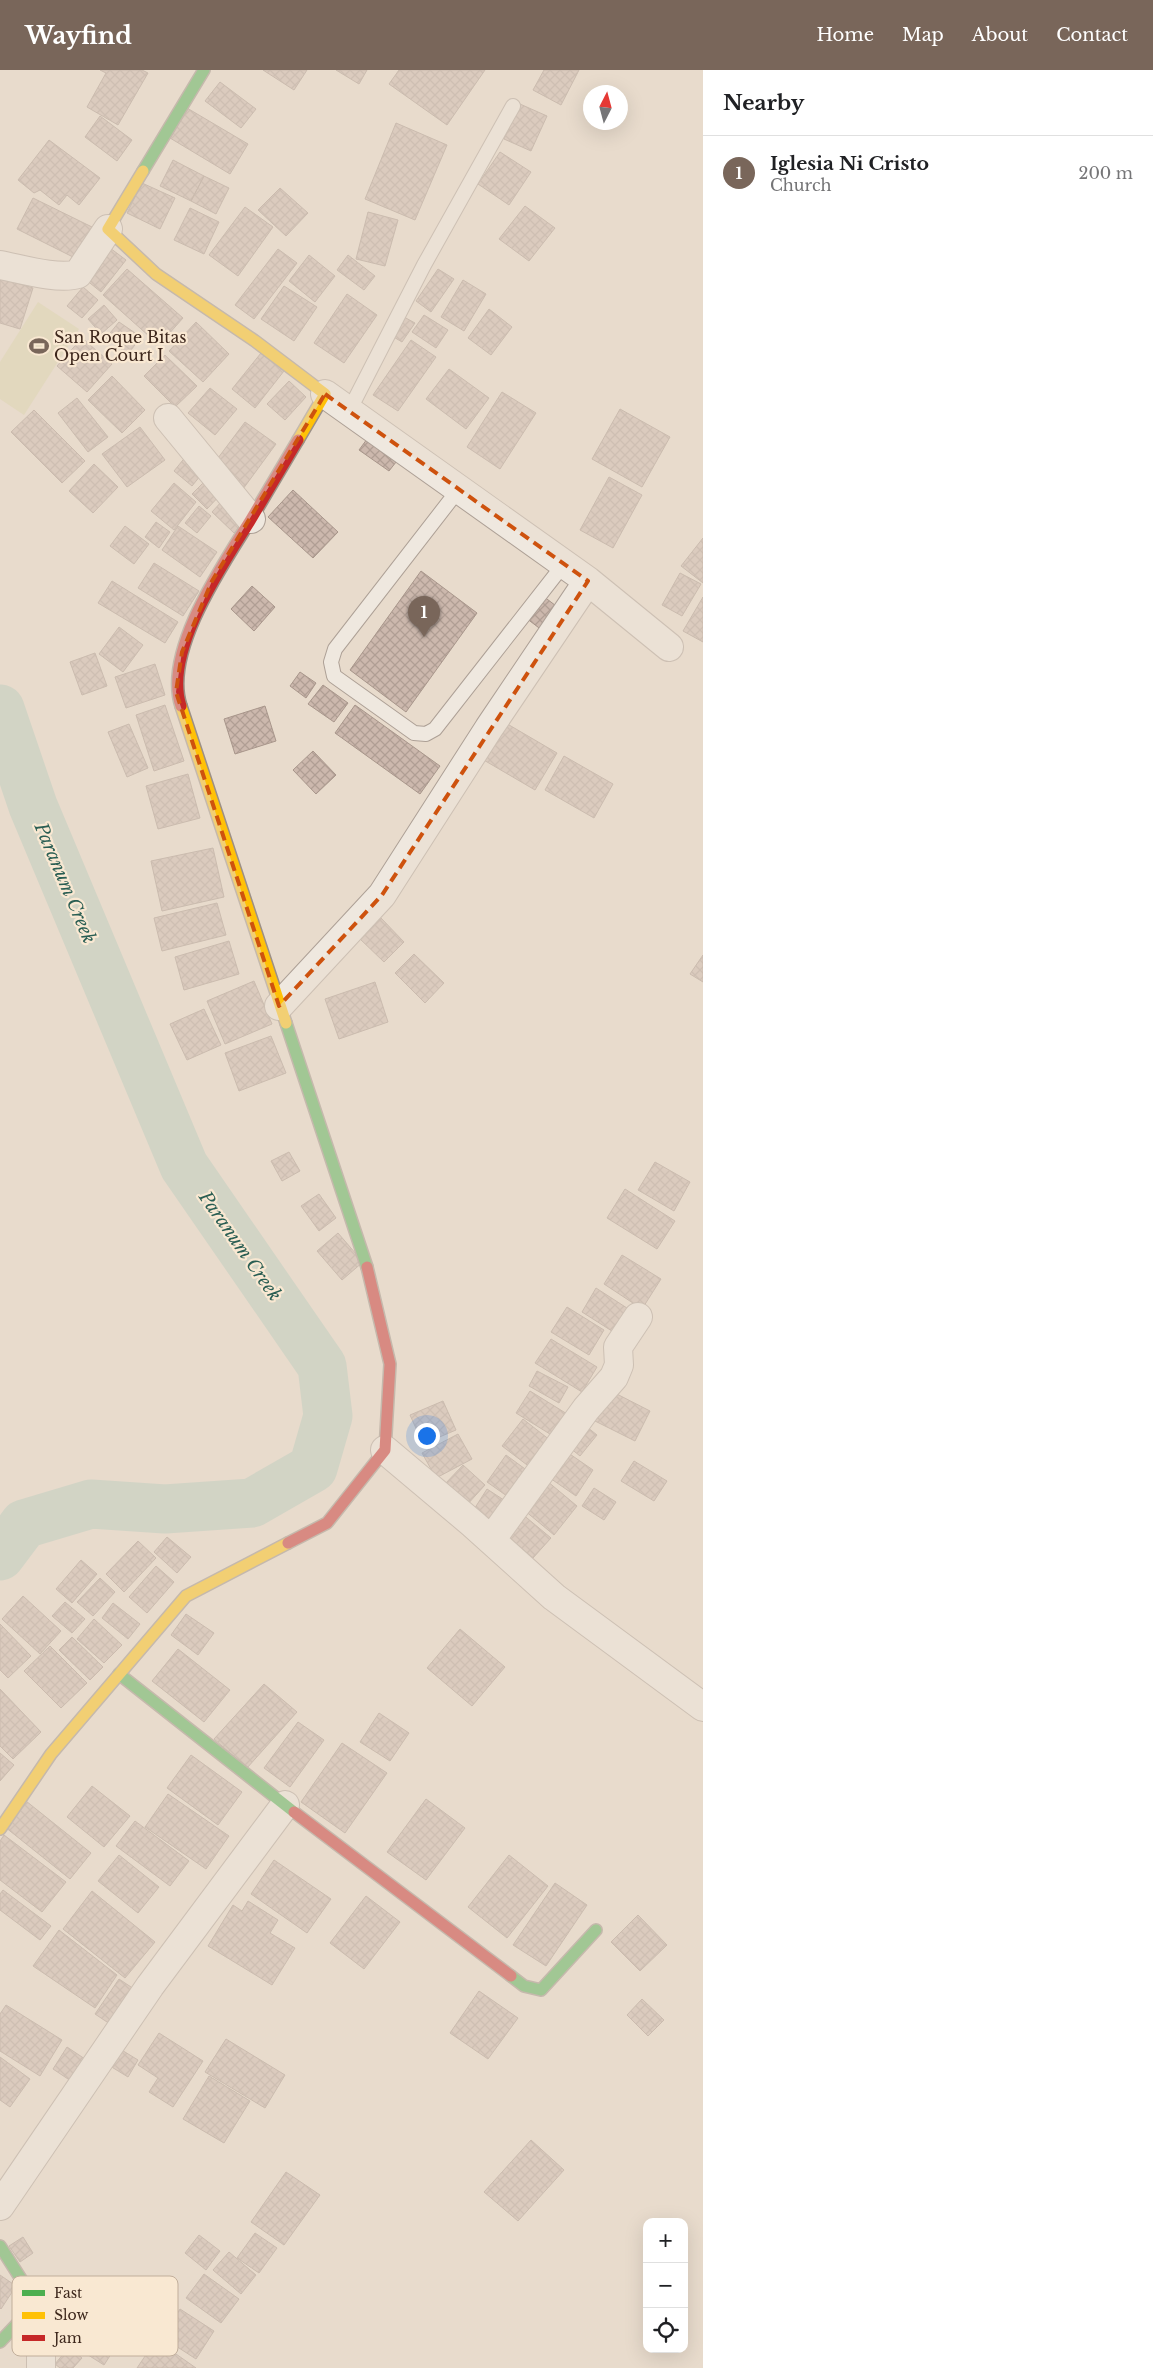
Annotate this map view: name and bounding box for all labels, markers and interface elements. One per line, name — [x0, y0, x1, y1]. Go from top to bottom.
text: Wayfind — [25, 21, 132, 50]
text: Home — [816, 24, 874, 46]
text: Map — [902, 24, 944, 46]
text: About — [972, 24, 1028, 46]
text: Contact — [1056, 24, 1128, 46]
north arrow — [583, 85, 628, 130]
text: Nearby — [723, 90, 804, 116]
text: Iglesia Ni Cristo — [770, 152, 929, 175]
text: 1 — [736, 163, 742, 183]
text: 200 m — [1079, 163, 1133, 183]
text: Church — [770, 175, 832, 195]
place label: San Roque Bitas Open Court I — [54, 327, 187, 365]
sports icon: San Roque Bitas Open Court I — [28, 335, 50, 357]
pin: 1 — [408, 596, 440, 637]
water label: Paranum Creek — [29, 818, 100, 947]
water label: Paranum Creek — [193, 1186, 286, 1305]
your location — [414, 1423, 440, 1449]
map controls — [643, 2218, 688, 2353]
button: + — [643, 2218, 688, 2263]
button: − — [643, 2263, 688, 2308]
legend — [12, 2276, 178, 2356]
text: Fast — [54, 2284, 83, 2302]
text: Slow — [54, 2306, 88, 2324]
button: locate — [643, 2308, 688, 2353]
text: Jam — [52, 2329, 82, 2347]

